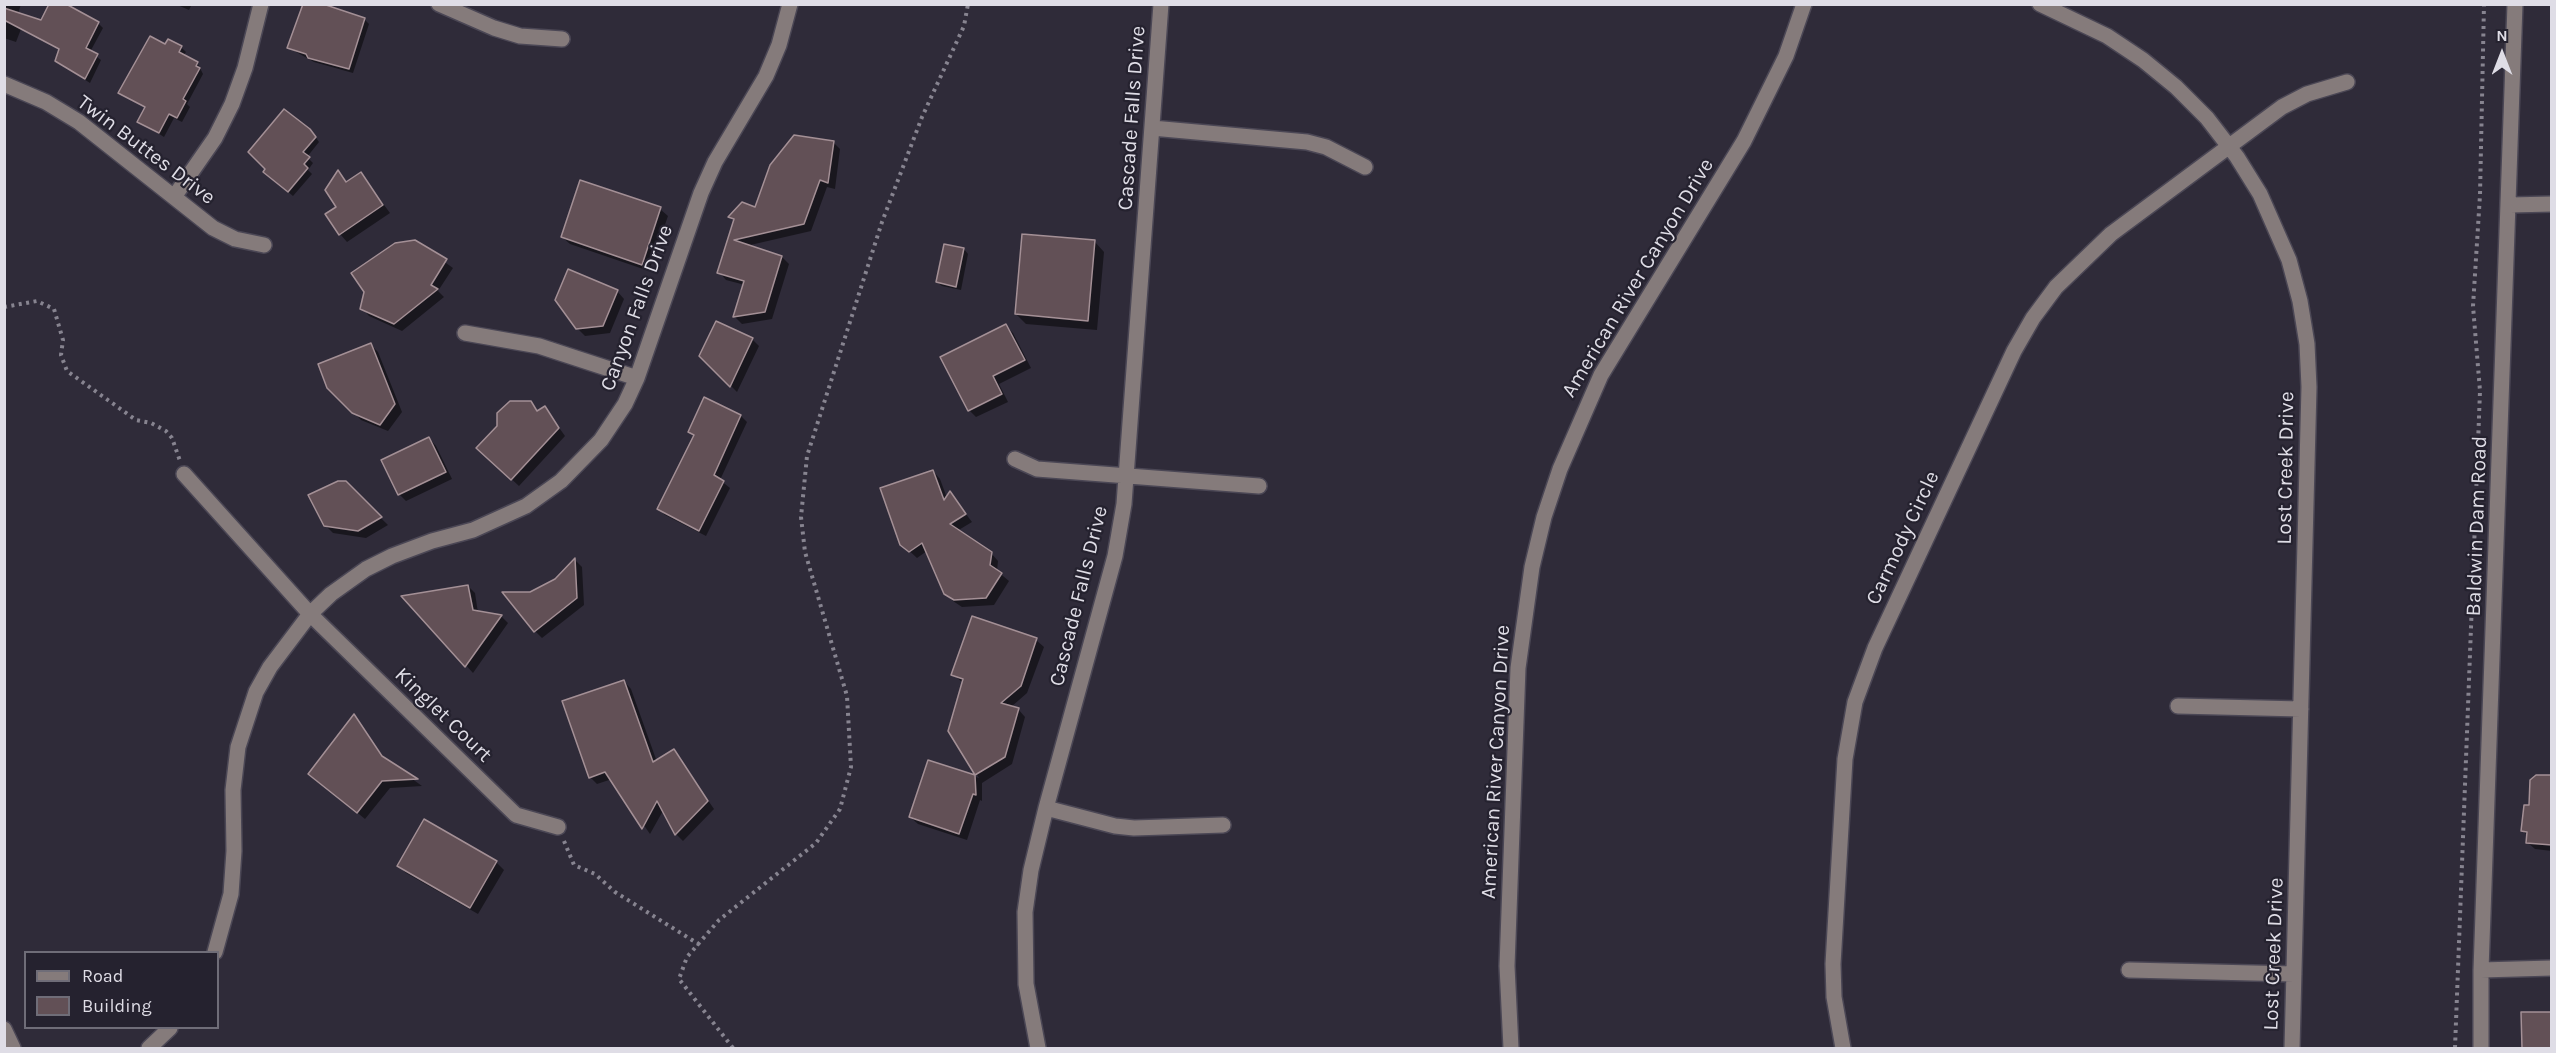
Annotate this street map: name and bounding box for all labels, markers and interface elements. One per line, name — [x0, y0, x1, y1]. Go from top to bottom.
north arrow — [2472, 24, 2532, 84]
street label: Cascade Falls Drive — [1113, 25, 1151, 211]
text: N — [2496, 26, 2508, 45]
street label: Twin Buttes Drive — [72, 90, 220, 210]
street label: American River Canyon Drive — [1557, 154, 1719, 402]
street label: Canyon Falls Drive — [595, 222, 679, 394]
street label: Lost Creek Drive — [2272, 391, 2300, 545]
street label: Baldwin Dam Road — [2461, 435, 2493, 617]
street label: Carmody Circle — [1861, 467, 1945, 609]
street label: Cascade Falls Drive — [1044, 503, 1114, 689]
street label: American River Canyon Drive — [1476, 624, 1516, 900]
street label: Kinglet Court — [389, 662, 497, 768]
street label: Lost Creek Drive — [2259, 877, 2289, 1031]
legend — [24, 951, 219, 1029]
text: Road — [82, 965, 123, 987]
text: Building — [82, 995, 152, 1017]

